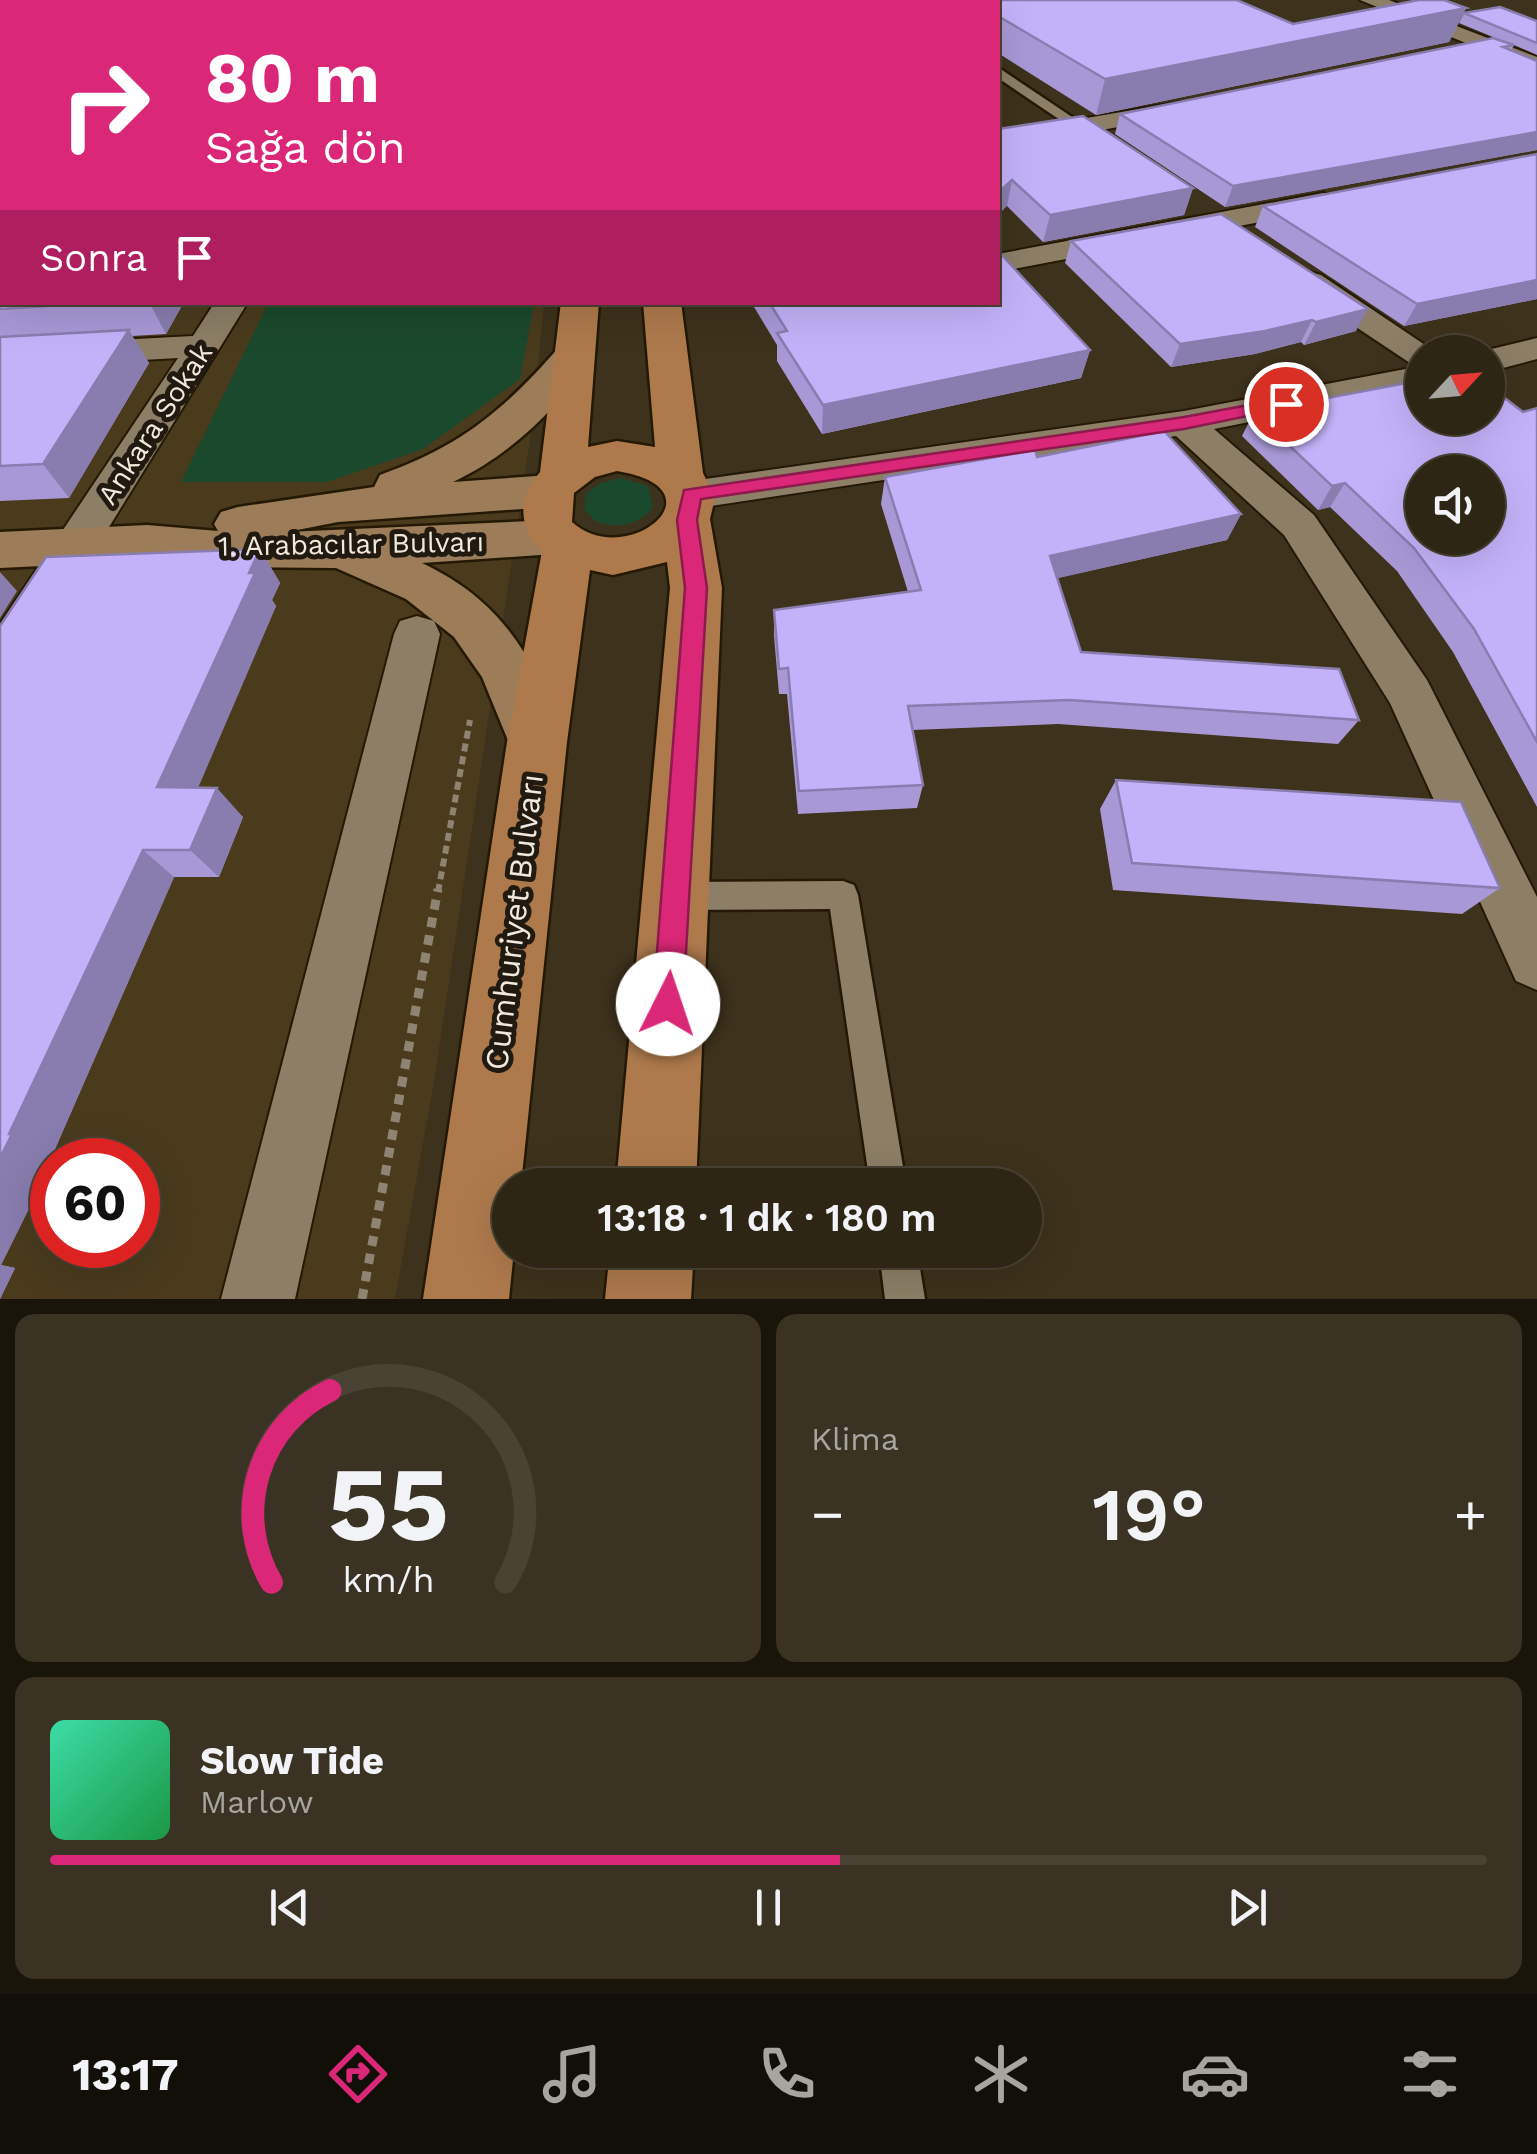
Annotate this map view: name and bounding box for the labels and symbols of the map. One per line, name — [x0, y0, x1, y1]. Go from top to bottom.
north arrow — [1405, 335, 1505, 435]
street label: Ankara Sokak — [91, 337, 219, 511]
pin — [1244, 362, 1329, 447]
street label: 1. Arabacılar Bulvarı — [218, 525, 484, 563]
street label: Cumhuriyet Bulvarı — [477, 772, 551, 1072]
position arrow — [616, 952, 720, 1056]
speed limit sign: 60 — [30, 1138, 160, 1268]

